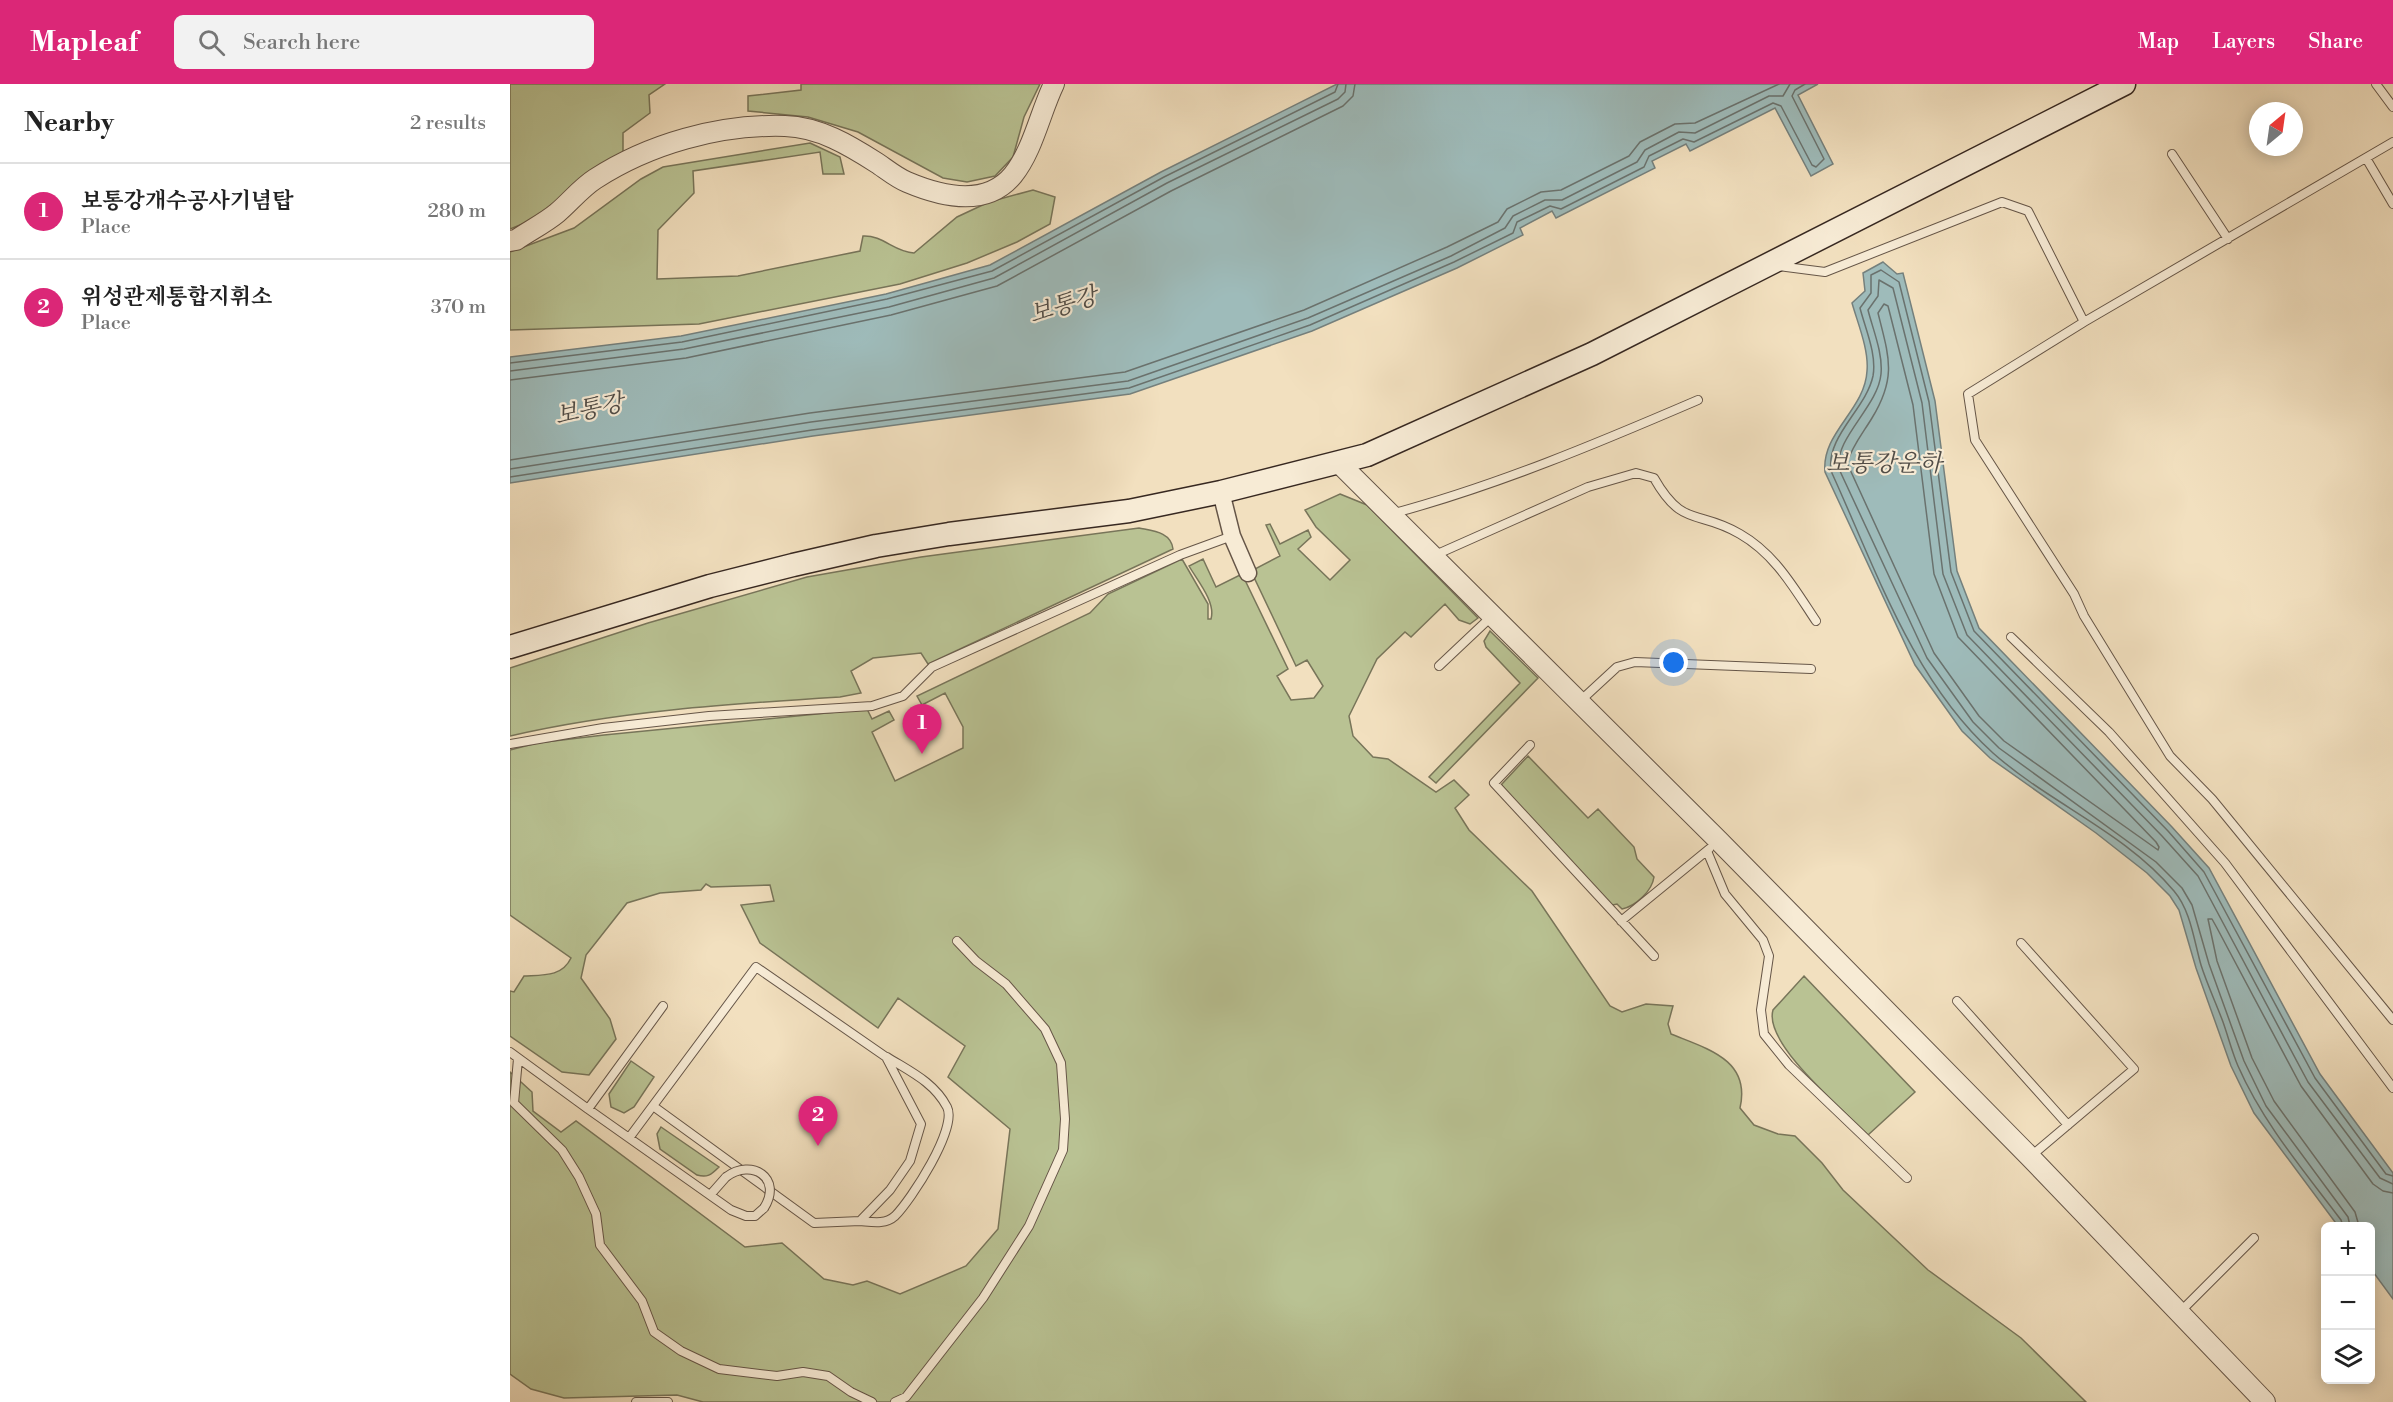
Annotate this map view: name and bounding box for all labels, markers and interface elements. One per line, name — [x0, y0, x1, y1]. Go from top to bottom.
search box — [174, 15, 594, 69]
text: Mapleaf — [30, 25, 138, 60]
icon: search — [195, 26, 228, 59]
text: Search here — [243, 29, 360, 56]
text: Map — [2138, 29, 2179, 55]
text: Layers — [2212, 29, 2275, 55]
text: Share — [2308, 29, 2363, 55]
north arrow — [2249, 102, 2303, 156]
text: Nearby — [24, 107, 114, 139]
text: 2 results — [410, 111, 486, 136]
text: 보통강개수공사기념탑 — [81, 188, 294, 215]
text: 1 — [39, 199, 48, 224]
text: 280 m — [427, 199, 486, 224]
text: Place — [81, 215, 131, 240]
water label: 보통강 — [1026, 280, 1105, 330]
text: 위성관제통합지휘소 — [81, 284, 272, 311]
text: 2 — [37, 295, 50, 320]
text: 370 m — [431, 295, 486, 320]
text: Place — [81, 311, 131, 336]
water label: 보통강 — [552, 387, 630, 432]
water label: 보통강운하 — [1826, 449, 1945, 479]
your location — [1659, 648, 1688, 677]
pin: 1 — [902, 704, 942, 754]
pin: 2 — [798, 1096, 838, 1146]
map controls — [2321, 1222, 2375, 1384]
button: + — [2321, 1222, 2375, 1276]
button: − — [2321, 1276, 2375, 1330]
button: layers — [2321, 1330, 2375, 1384]

